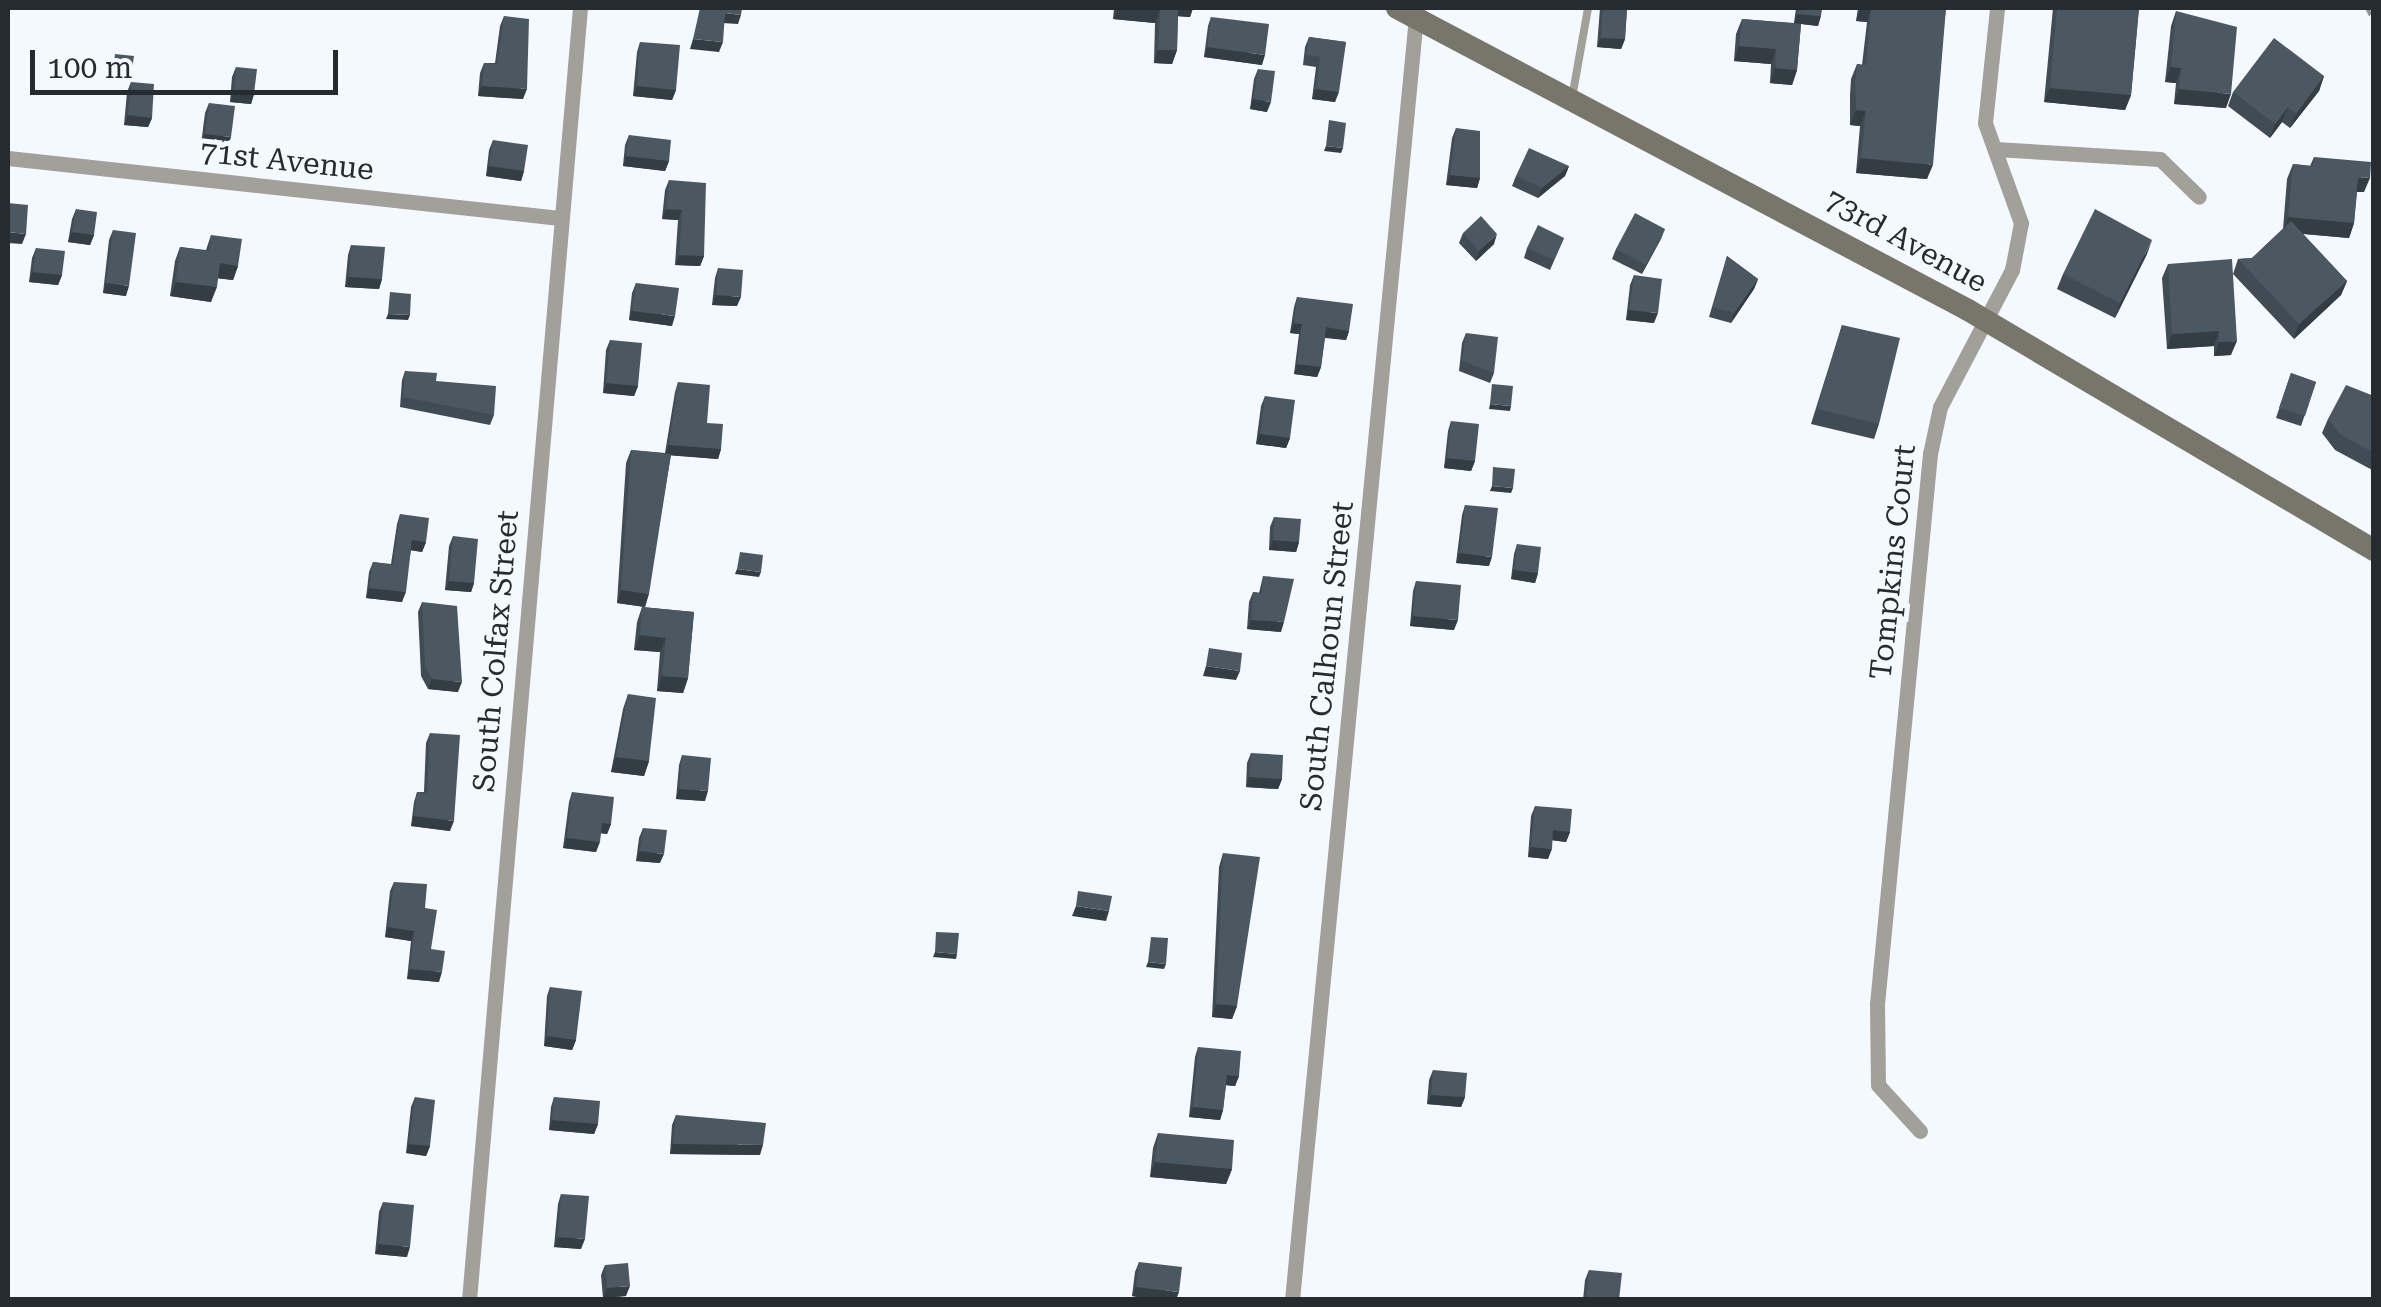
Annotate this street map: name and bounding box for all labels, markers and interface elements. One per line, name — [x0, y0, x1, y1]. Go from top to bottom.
scale bar — [35, 30, 342, 92]
text: 100 m — [47, 50, 132, 85]
street label: 71st Avenue — [199, 134, 375, 188]
street label: 73rd Avenue — [1819, 182, 1993, 300]
street label: Tompkins Court — [1863, 443, 1923, 681]
street label: South Calhoun Street — [1293, 499, 1361, 813]
street label: South Colfax Street — [466, 509, 526, 793]

